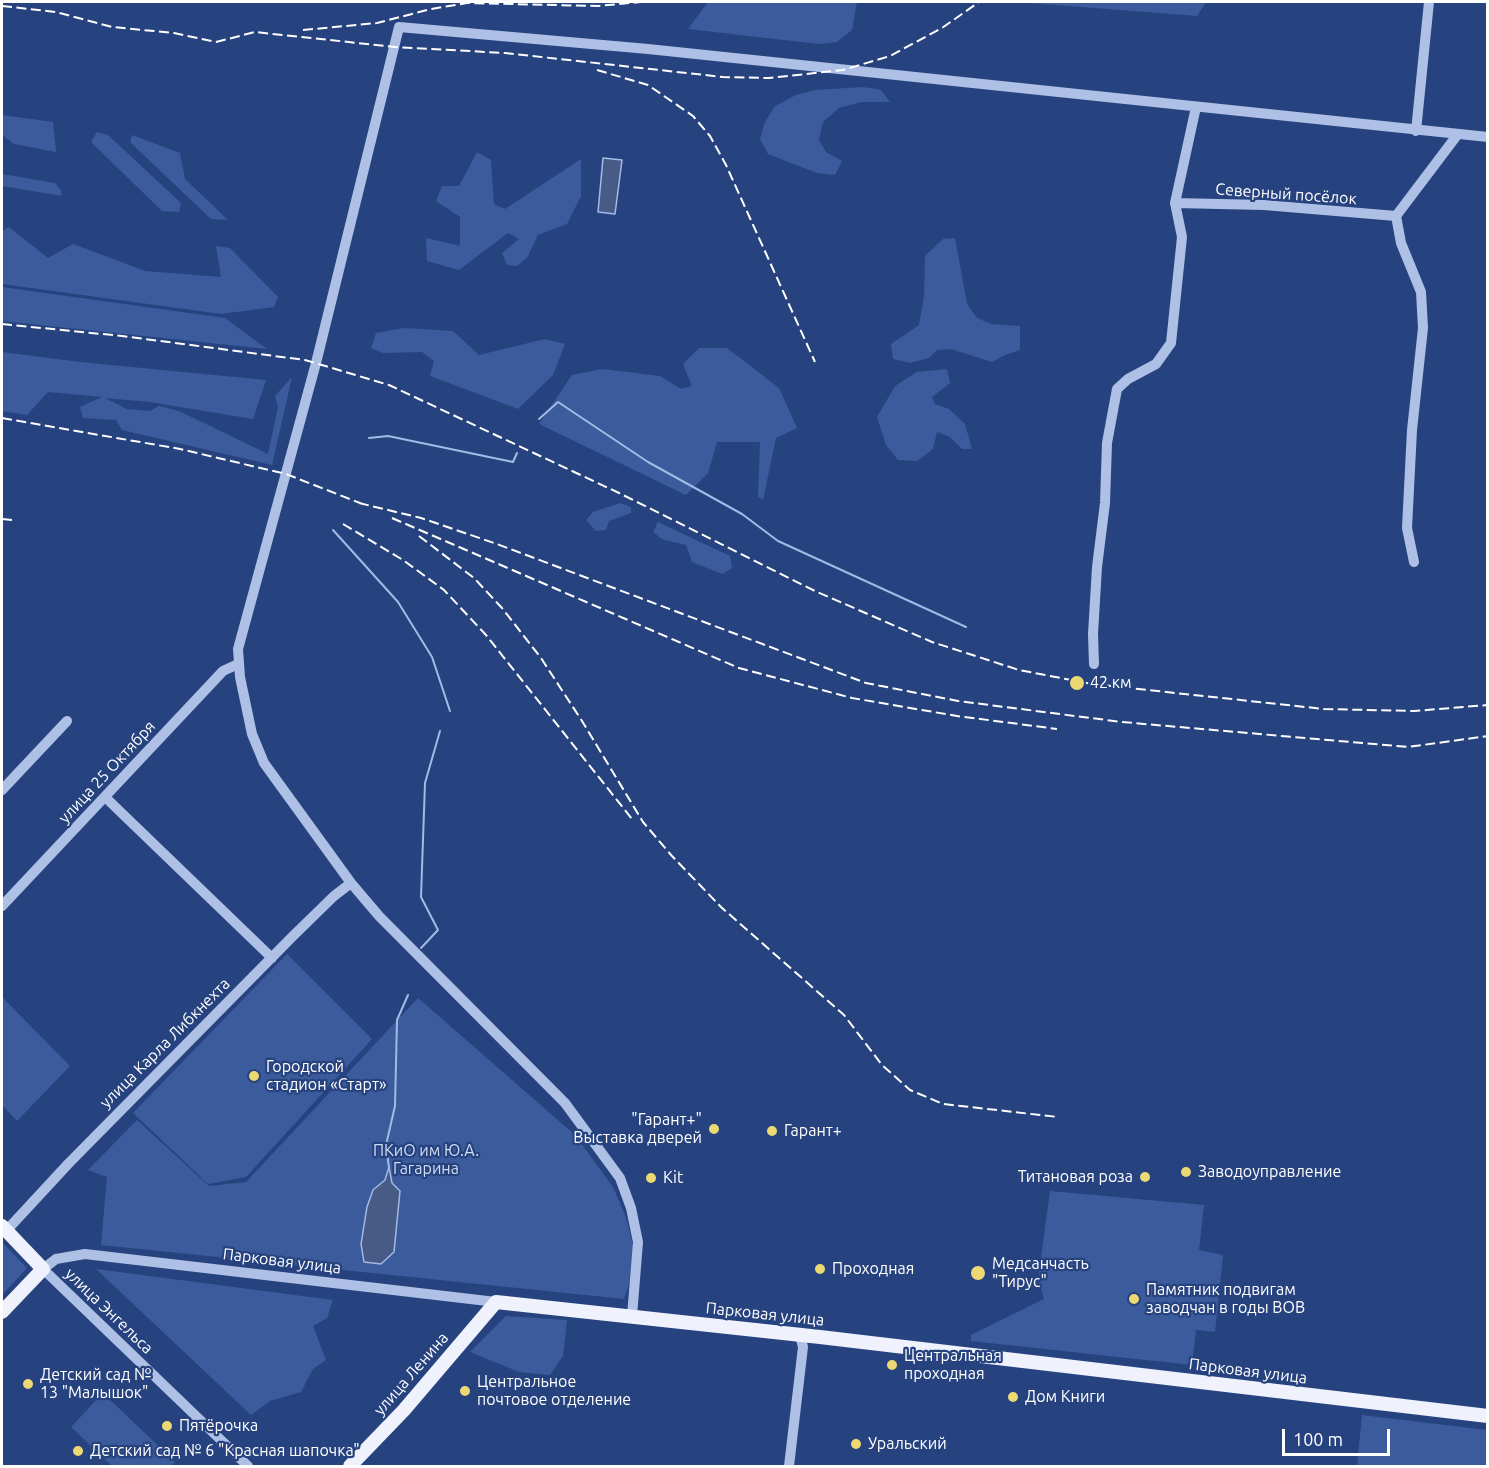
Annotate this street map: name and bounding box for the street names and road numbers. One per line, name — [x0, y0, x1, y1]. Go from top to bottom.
street label: Северный посёлок — [1215, 179, 1357, 209]
street label: улица 25 Октября — [55, 717, 159, 827]
street label: улица Карла Либкнехта — [96, 974, 234, 1112]
street label: Парковая улица — [222, 1244, 342, 1278]
street label: улица Энгельса — [61, 1264, 157, 1358]
street label: Парковая улица — [705, 1298, 825, 1330]
street label: улица Ленина — [370, 1329, 452, 1419]
street label: Парковая улица — [1188, 1354, 1308, 1388]

